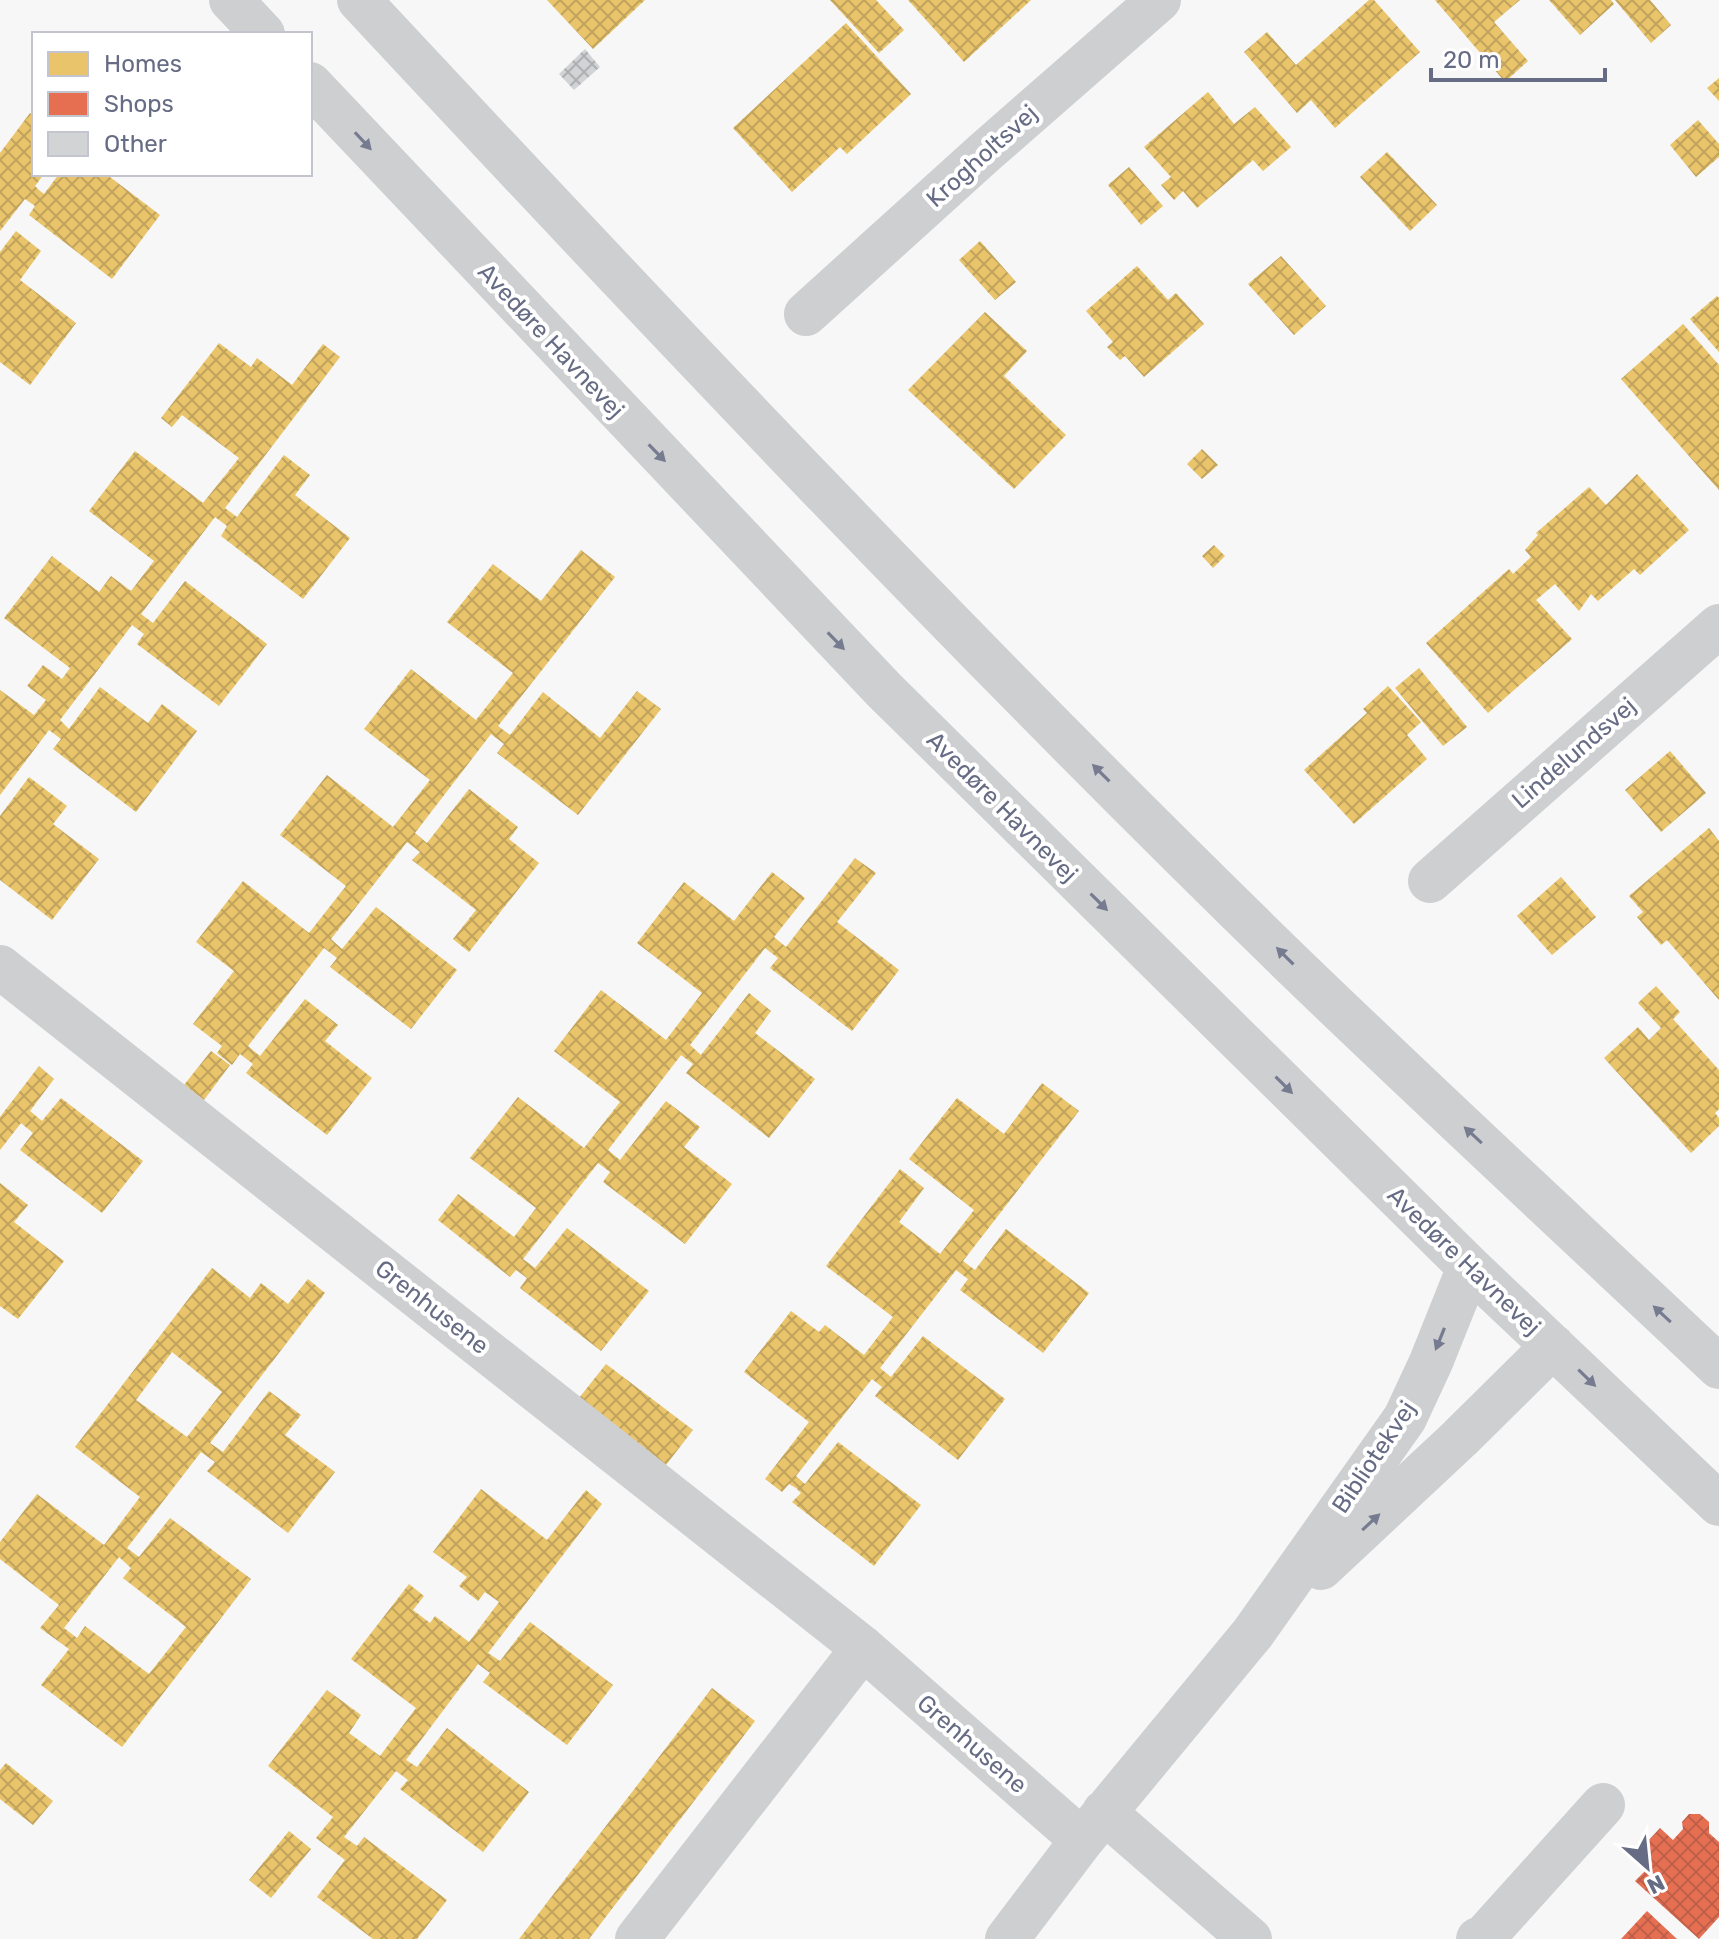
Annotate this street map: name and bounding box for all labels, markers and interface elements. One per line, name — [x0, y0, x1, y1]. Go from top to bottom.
legend — [32, 32, 312, 176]
scale bar — [1431, 32, 1605, 82]
text: 20 m — [1443, 46, 1500, 74]
text: Homes — [104, 50, 182, 78]
text: Shops — [104, 90, 174, 118]
street label: Krogholtsvej — [921, 99, 1043, 213]
text: Other — [104, 130, 167, 158]
one-way arrow — [354, 131, 372, 150]
street label: Avedøre Havnevej — [472, 258, 630, 424]
one-way arrow — [647, 443, 665, 462]
one-way arrow — [827, 631, 845, 650]
street label: Lindelundsvej — [1506, 692, 1642, 814]
street label: Avedøre Havnevej — [921, 726, 1083, 888]
one-way arrow — [1092, 764, 1111, 782]
one-way arrow — [1089, 892, 1108, 911]
one-way arrow — [1276, 947, 1295, 966]
one-way arrow — [1274, 1075, 1293, 1093]
one-way arrow — [1464, 1127, 1483, 1145]
street label: Avedøre Havnevej — [1382, 1181, 1546, 1341]
street label: Grenhusene — [370, 1254, 494, 1360]
one-way arrow — [1653, 1305, 1672, 1323]
one-way arrow — [1434, 1327, 1447, 1351]
one-way arrow — [1577, 1369, 1596, 1387]
street label: Bibliotekvej — [1326, 1396, 1422, 1518]
one-way arrow — [1361, 1513, 1380, 1531]
street label: Grenhusene — [912, 1689, 1032, 1799]
north arrow — [1607, 1827, 1687, 1907]
text: N — [1643, 1869, 1669, 1900]

